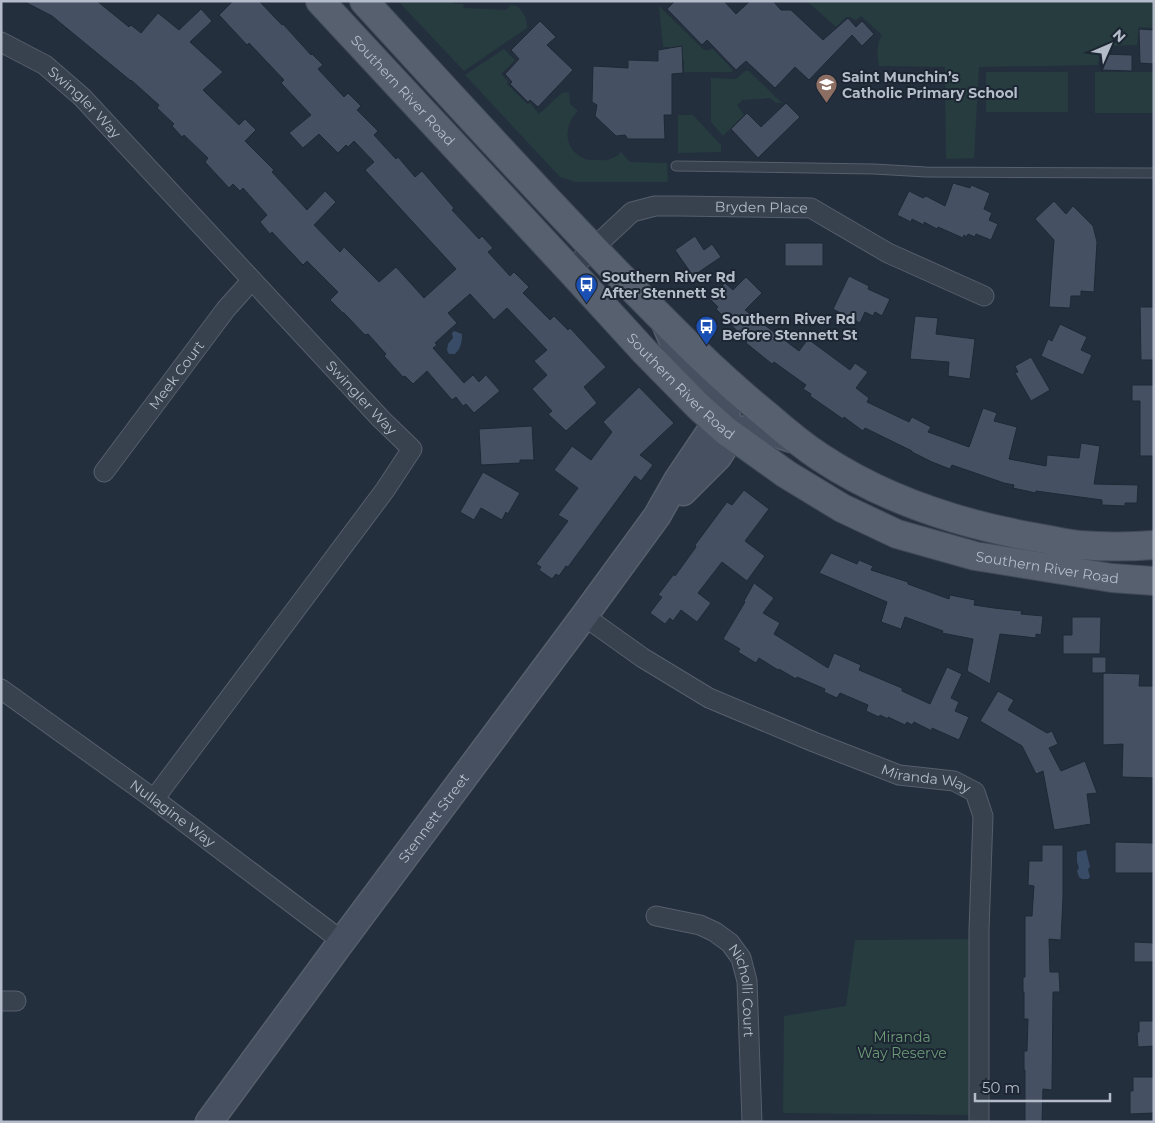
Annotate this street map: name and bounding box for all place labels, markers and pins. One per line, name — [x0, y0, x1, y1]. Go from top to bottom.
place label: Saint Munchin’s Catholic Primary School — [842, 68, 1018, 102]
school or university icon: Saint Munchin’s Catholic Primary School — [814, 73, 838, 104]
place label: Southern River Rd After Stennett St — [601, 268, 735, 302]
bus stop icon: Southern River Rd After Stennett St — [574, 273, 598, 304]
place label: Southern River Rd Before Stennett St — [722, 310, 858, 344]
bus stop icon: Southern River Rd Before Stennett St — [694, 315, 718, 346]

